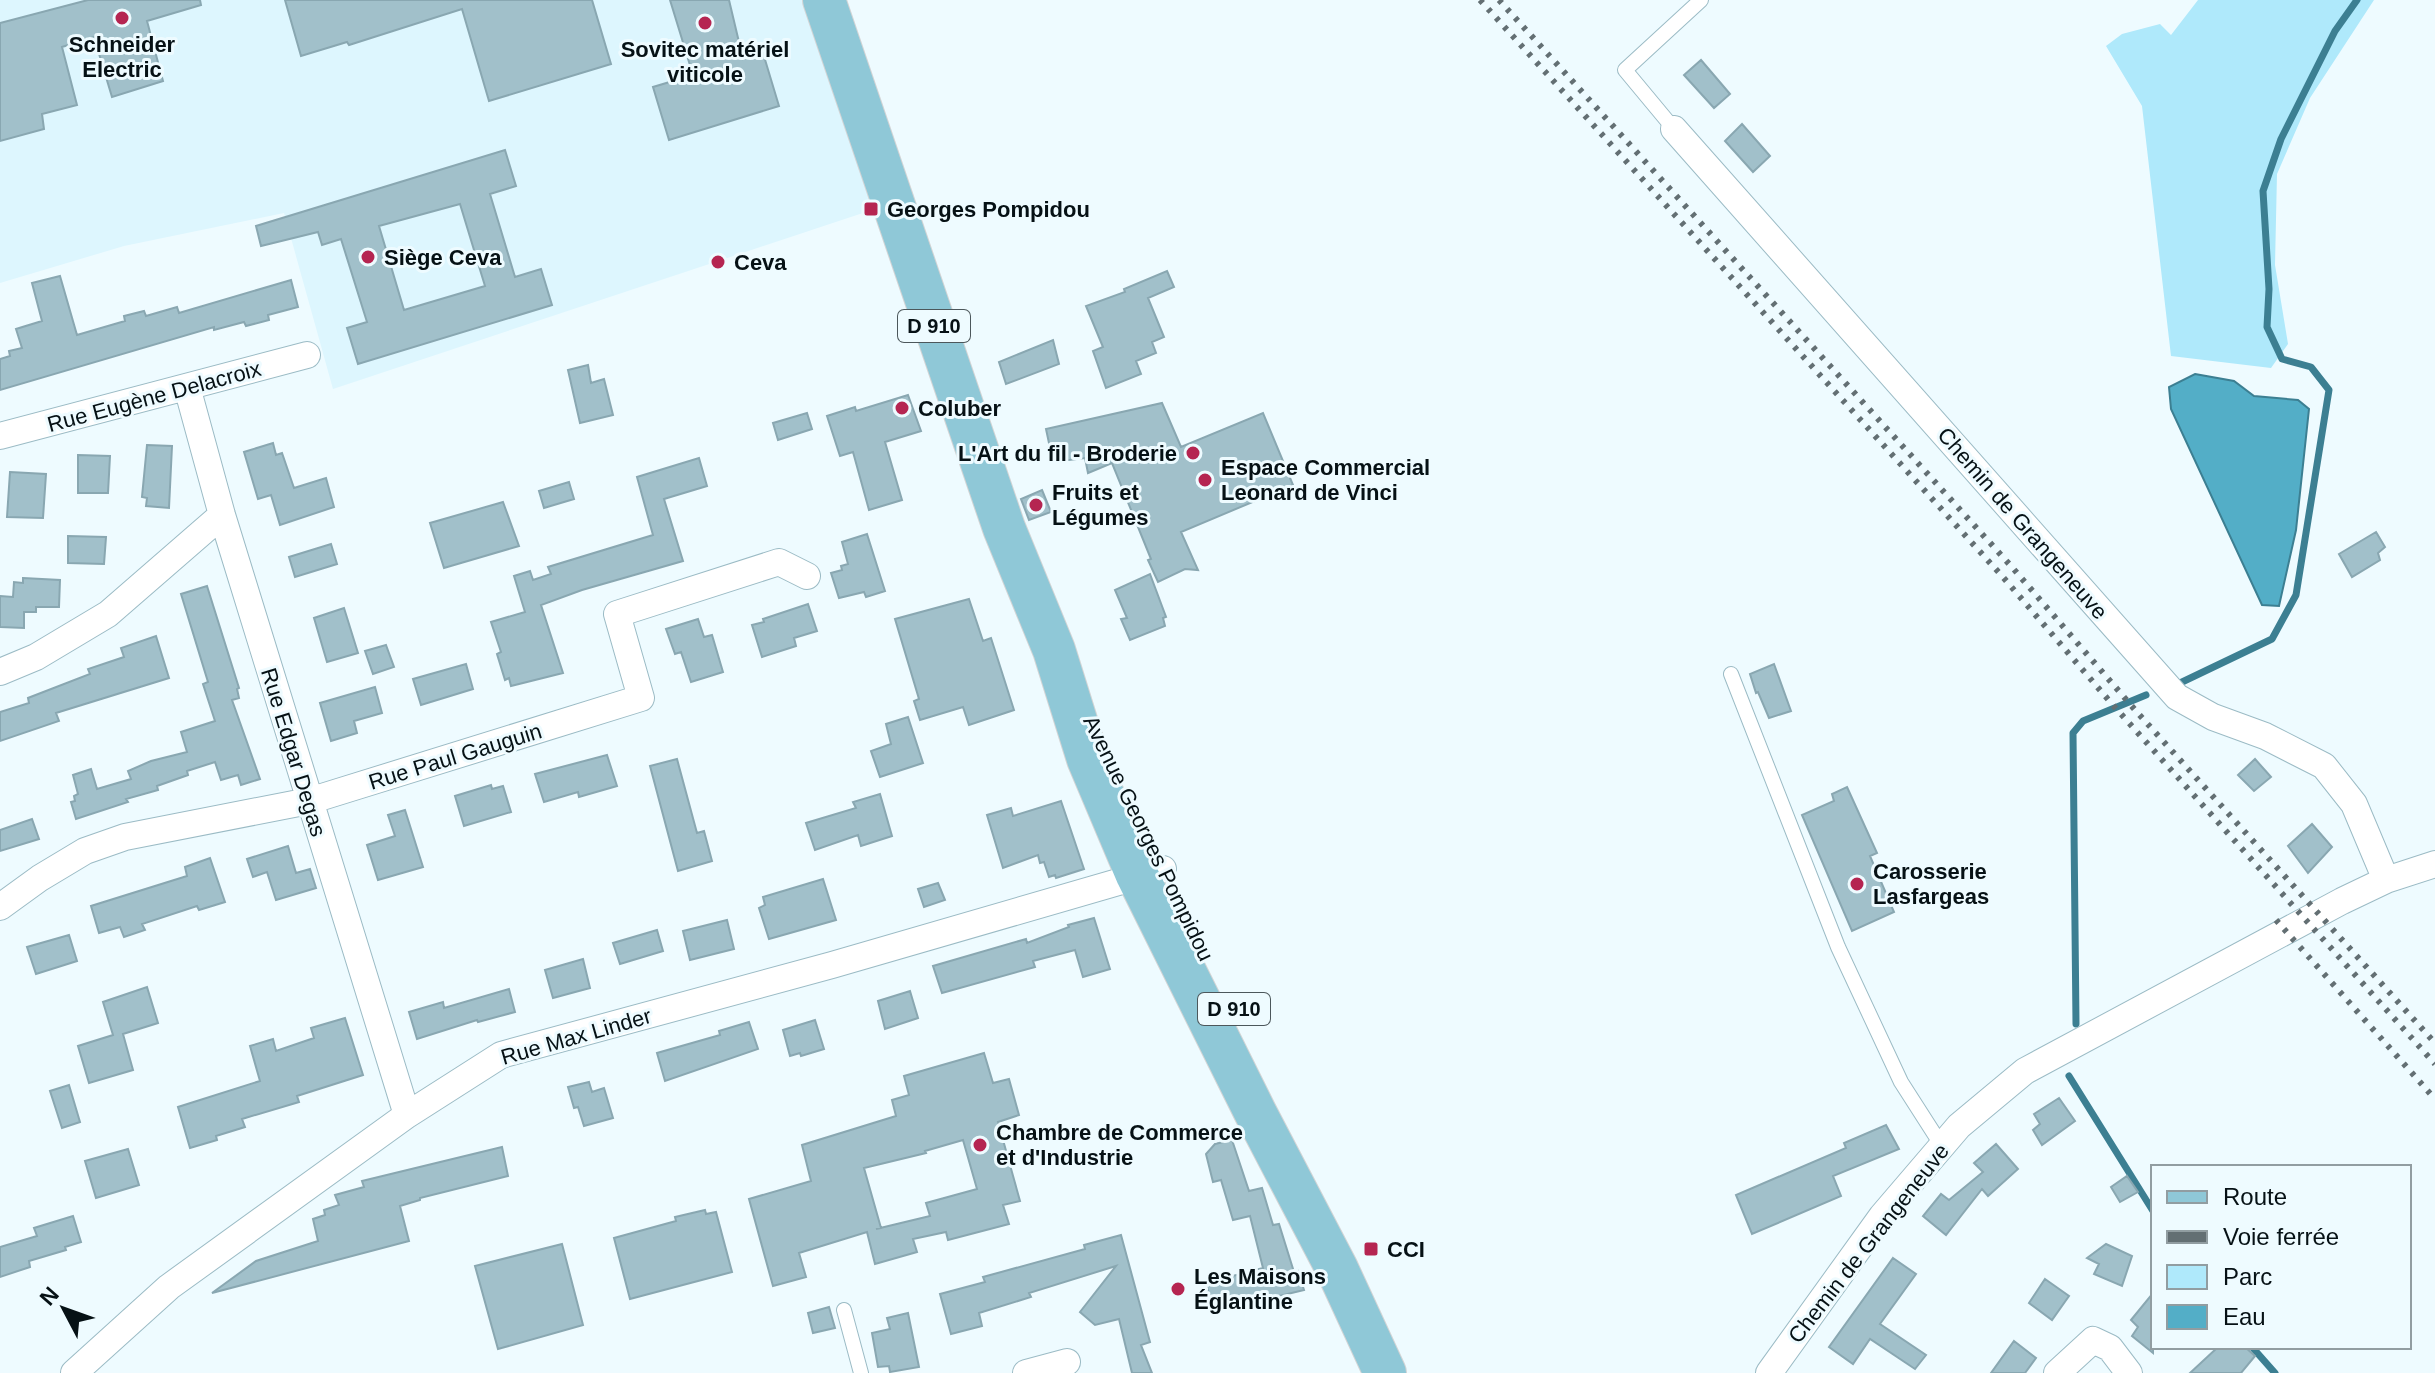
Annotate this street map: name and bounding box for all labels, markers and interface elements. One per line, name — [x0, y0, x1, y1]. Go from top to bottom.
marker: Schneider Electric — [113, 9, 131, 27]
marker: Sovitec matériel viticole — [696, 14, 714, 32]
place label: Schneider Electric — [69, 32, 176, 82]
place label: Sovitec matériel viticole — [621, 37, 789, 87]
place label: Georges Pompidou — [887, 197, 1090, 222]
marker: Georges Pompidou — [862, 200, 880, 218]
place label: Siège Ceva — [384, 245, 502, 270]
marker: Siège Ceva — [359, 248, 377, 266]
place label: Ceva — [734, 250, 787, 275]
marker: Ceva — [709, 253, 727, 271]
road number: D 910 — [898, 310, 970, 342]
street label: Rue Eugène Delacroix — [45, 356, 264, 437]
place label: Coluber — [918, 396, 1002, 421]
marker: Coluber — [893, 399, 911, 417]
street label: Chemin de Grangeneuve — [1933, 422, 2113, 624]
place label: L'Art du fil - Broderie — [958, 441, 1177, 466]
marker: L'Art du fil - Broderie — [1184, 444, 1202, 462]
place label: Espace Commercial Leonard de Vinci — [1221, 455, 1430, 505]
marker: Espace Commercial Leonard de Vinci — [1196, 471, 1214, 489]
place label: Fruits et Légumes — [1052, 480, 1149, 530]
marker: Fruits et Légumes — [1027, 496, 1045, 514]
street label: Rue Edgar Degas — [256, 665, 331, 839]
street label: Avenue Georges Pompidou — [1078, 711, 1219, 965]
street label: Rue Paul Gauguin — [366, 718, 545, 795]
place label: Carosserie Lasfargeas — [1873, 859, 1989, 909]
marker: Carosserie Lasfargeas — [1848, 875, 1866, 893]
road number: D 910 — [1198, 993, 1270, 1025]
street label: Rue Max Linder — [498, 1003, 654, 1070]
place label: Chambre de Commerce et d'Industrie — [996, 1120, 1243, 1170]
marker: Chambre de Commerce et d'Industrie — [971, 1136, 989, 1154]
street label: Chemin de Grangeneuve — [1783, 1139, 1954, 1348]
legend — [2151, 1165, 2411, 1349]
text: Route — [2223, 1183, 2287, 1210]
text: Voie ferrée — [2223, 1223, 2339, 1250]
place label: CCI — [1387, 1237, 1425, 1262]
marker: CCI — [1362, 1240, 1380, 1258]
text: Parc — [2223, 1263, 2272, 1290]
place label: Les Maisons Églantine — [1194, 1264, 1326, 1314]
north arrow — [24, 1269, 104, 1349]
marker: Les Maisons Églantine — [1169, 1280, 1187, 1298]
text: N — [35, 1282, 64, 1310]
text: Eau — [2223, 1303, 2266, 1330]

